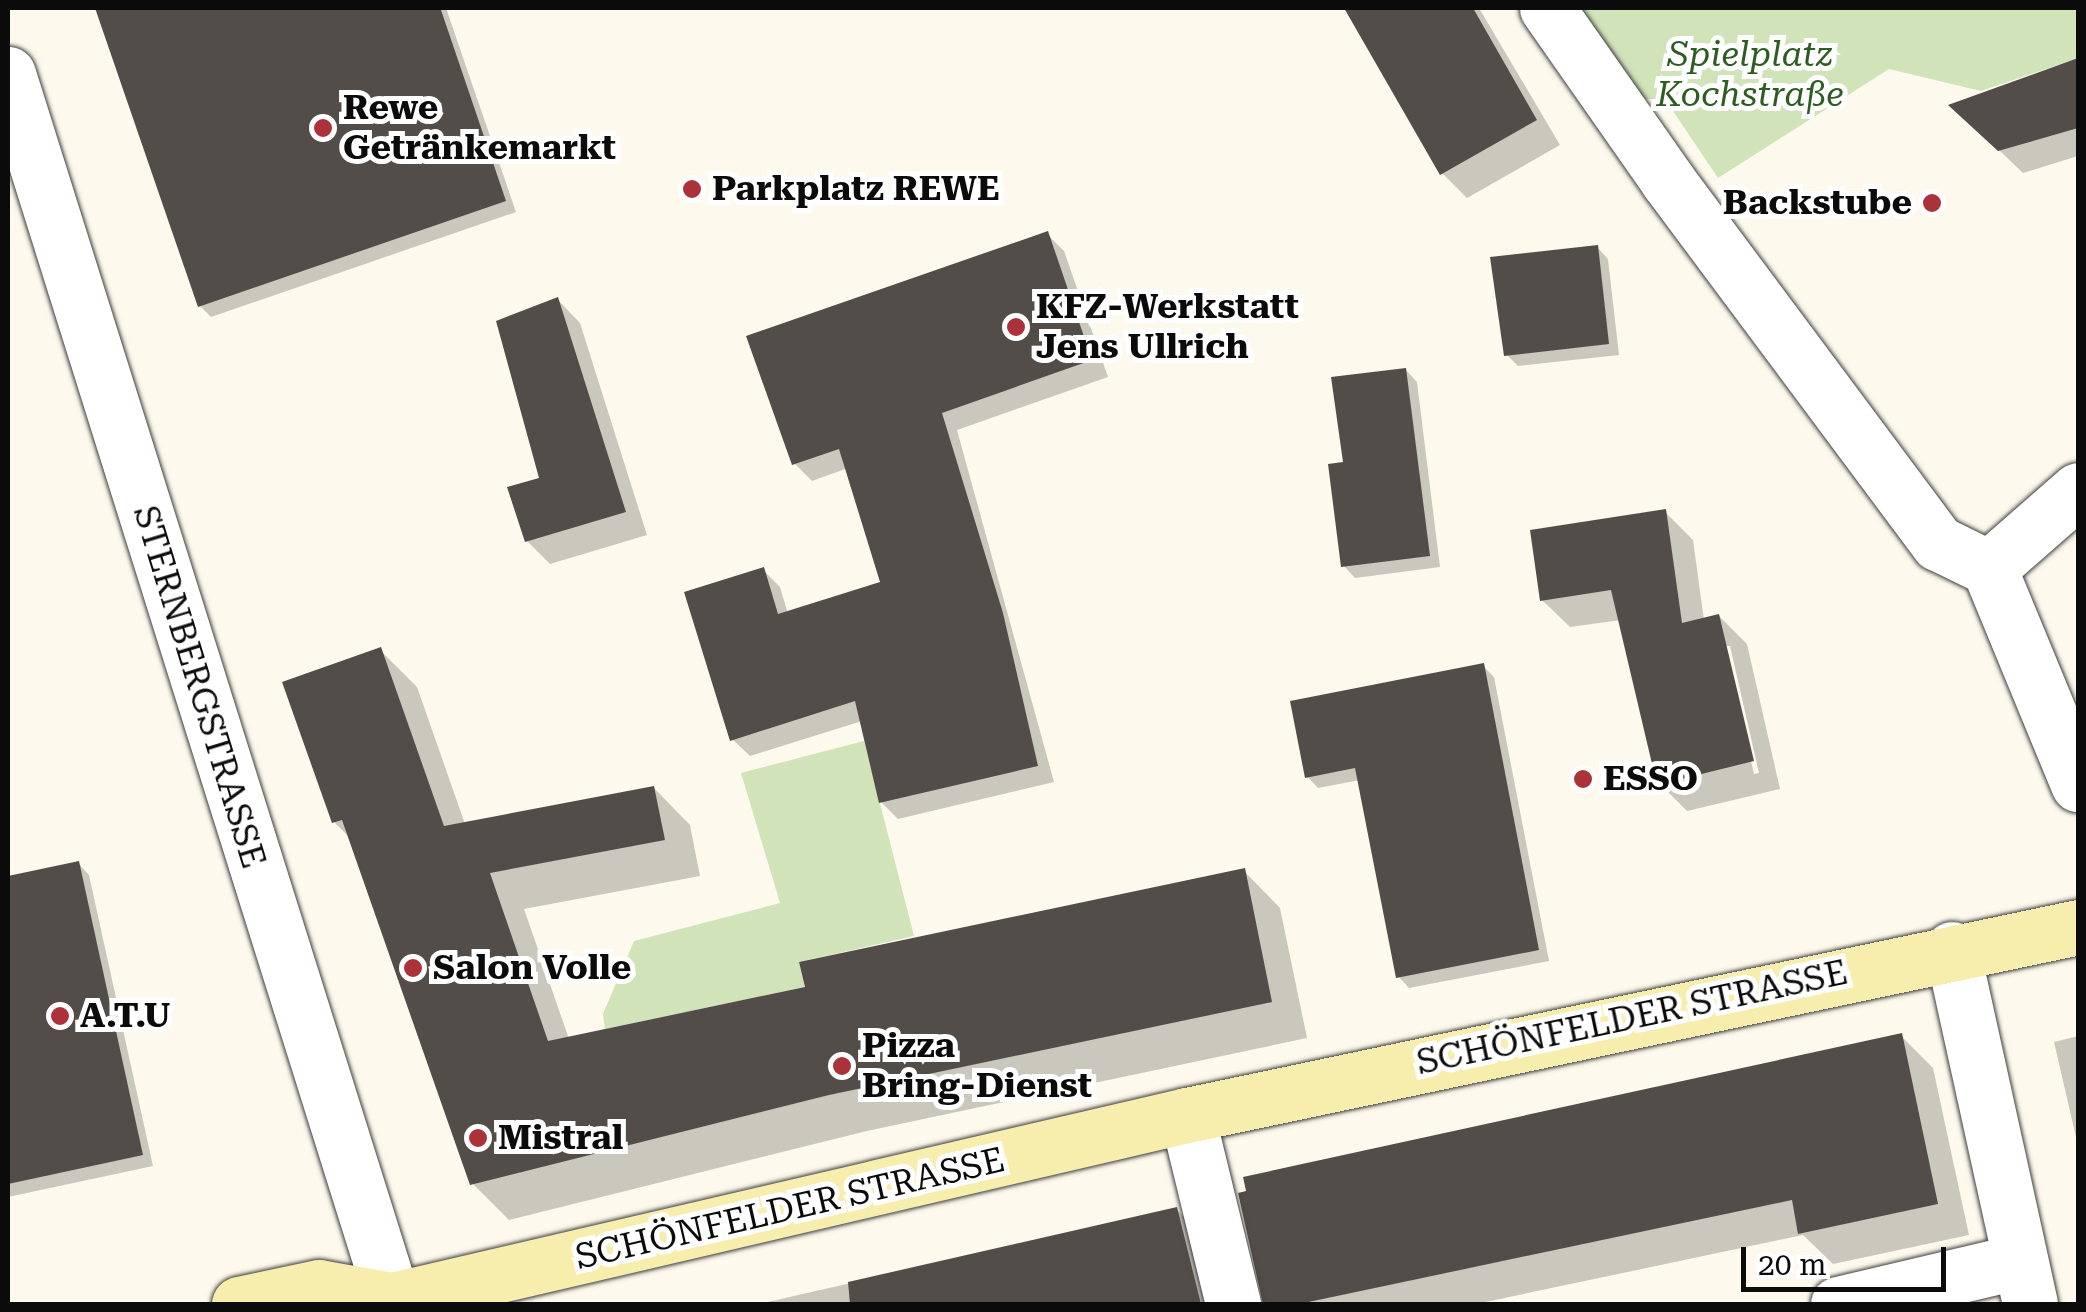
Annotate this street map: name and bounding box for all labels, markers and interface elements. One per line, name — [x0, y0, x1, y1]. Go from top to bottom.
park label: Spielplatz Kochstraße — [1656, 34, 1844, 116]
place label: Rewe Getränkemarkt — [343, 87, 616, 169]
marker: Rewe Getränkemarkt — [312, 117, 334, 139]
place label: Parkplatz REWE — [712, 168, 1000, 210]
marker: Parkplatz REWE — [681, 178, 703, 200]
place label: Backstube — [1723, 182, 1912, 224]
marker: Backstube — [1921, 192, 1943, 214]
place label: KFZ-Werkstatt Jens Ullrich — [1036, 286, 1299, 368]
marker: KFZ-Werkstatt Jens Ullrich — [1005, 316, 1027, 338]
street label: STERNBERGSTRASSE — [124, 501, 274, 873]
place label: ESSO — [1603, 758, 1698, 800]
marker: ESSO — [1572, 768, 1594, 790]
place label: Salon Volle — [433, 947, 631, 989]
street label: SCHÖNFELDER STRASSE — [1413, 952, 1851, 1084]
marker: Salon Volle — [402, 957, 424, 979]
place label: A.T.U — [80, 995, 171, 1037]
marker: A.T.U — [49, 1005, 71, 1027]
place label: Pizza Bring-Dienst — [862, 1025, 1092, 1107]
marker: Pizza Bring-Dienst — [831, 1055, 853, 1077]
place label: Mistral — [498, 1117, 623, 1159]
marker: Mistral — [467, 1127, 489, 1149]
street label: SCHÖNFELDER STRASSE — [571, 1139, 1009, 1279]
scale bar — [1746, 1227, 1951, 1289]
text: 20 m — [1758, 1247, 1827, 1282]

